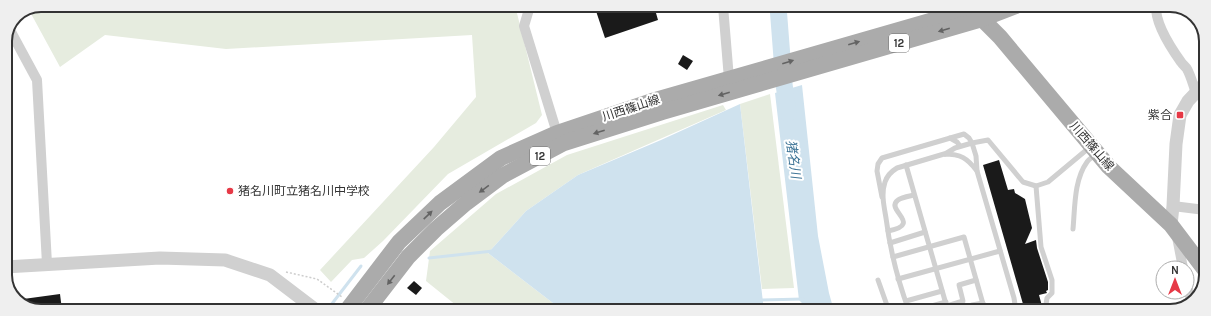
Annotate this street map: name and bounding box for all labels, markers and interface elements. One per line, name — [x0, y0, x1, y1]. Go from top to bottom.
one-way arrow — [938, 27, 950, 33]
road number: 12 — [889, 34, 909, 52]
one-way arrow — [848, 40, 860, 46]
one-way arrow — [782, 59, 794, 65]
one-way arrow — [718, 91, 730, 97]
street label: 川西篠山線 — [600, 92, 662, 124]
place label: 紫合 — [1148, 108, 1172, 122]
marker: 紫合 — [1175, 110, 1185, 120]
street label: 川西篠山線 — [1067, 119, 1117, 173]
one-way arrow — [593, 129, 605, 135]
water label: 猪名川 — [783, 139, 804, 181]
road number: 12 — [530, 147, 550, 165]
place label: 猪名川町立猪名川中学校 — [238, 184, 370, 198]
one-way arrow — [478, 185, 489, 194]
marker: 猪名川町立猪名川中学校 — [225, 186, 235, 196]
one-way arrow — [423, 211, 433, 220]
north arrow — [1155, 260, 1195, 300]
text: N — [1171, 264, 1179, 277]
one-way arrow — [387, 274, 395, 285]

